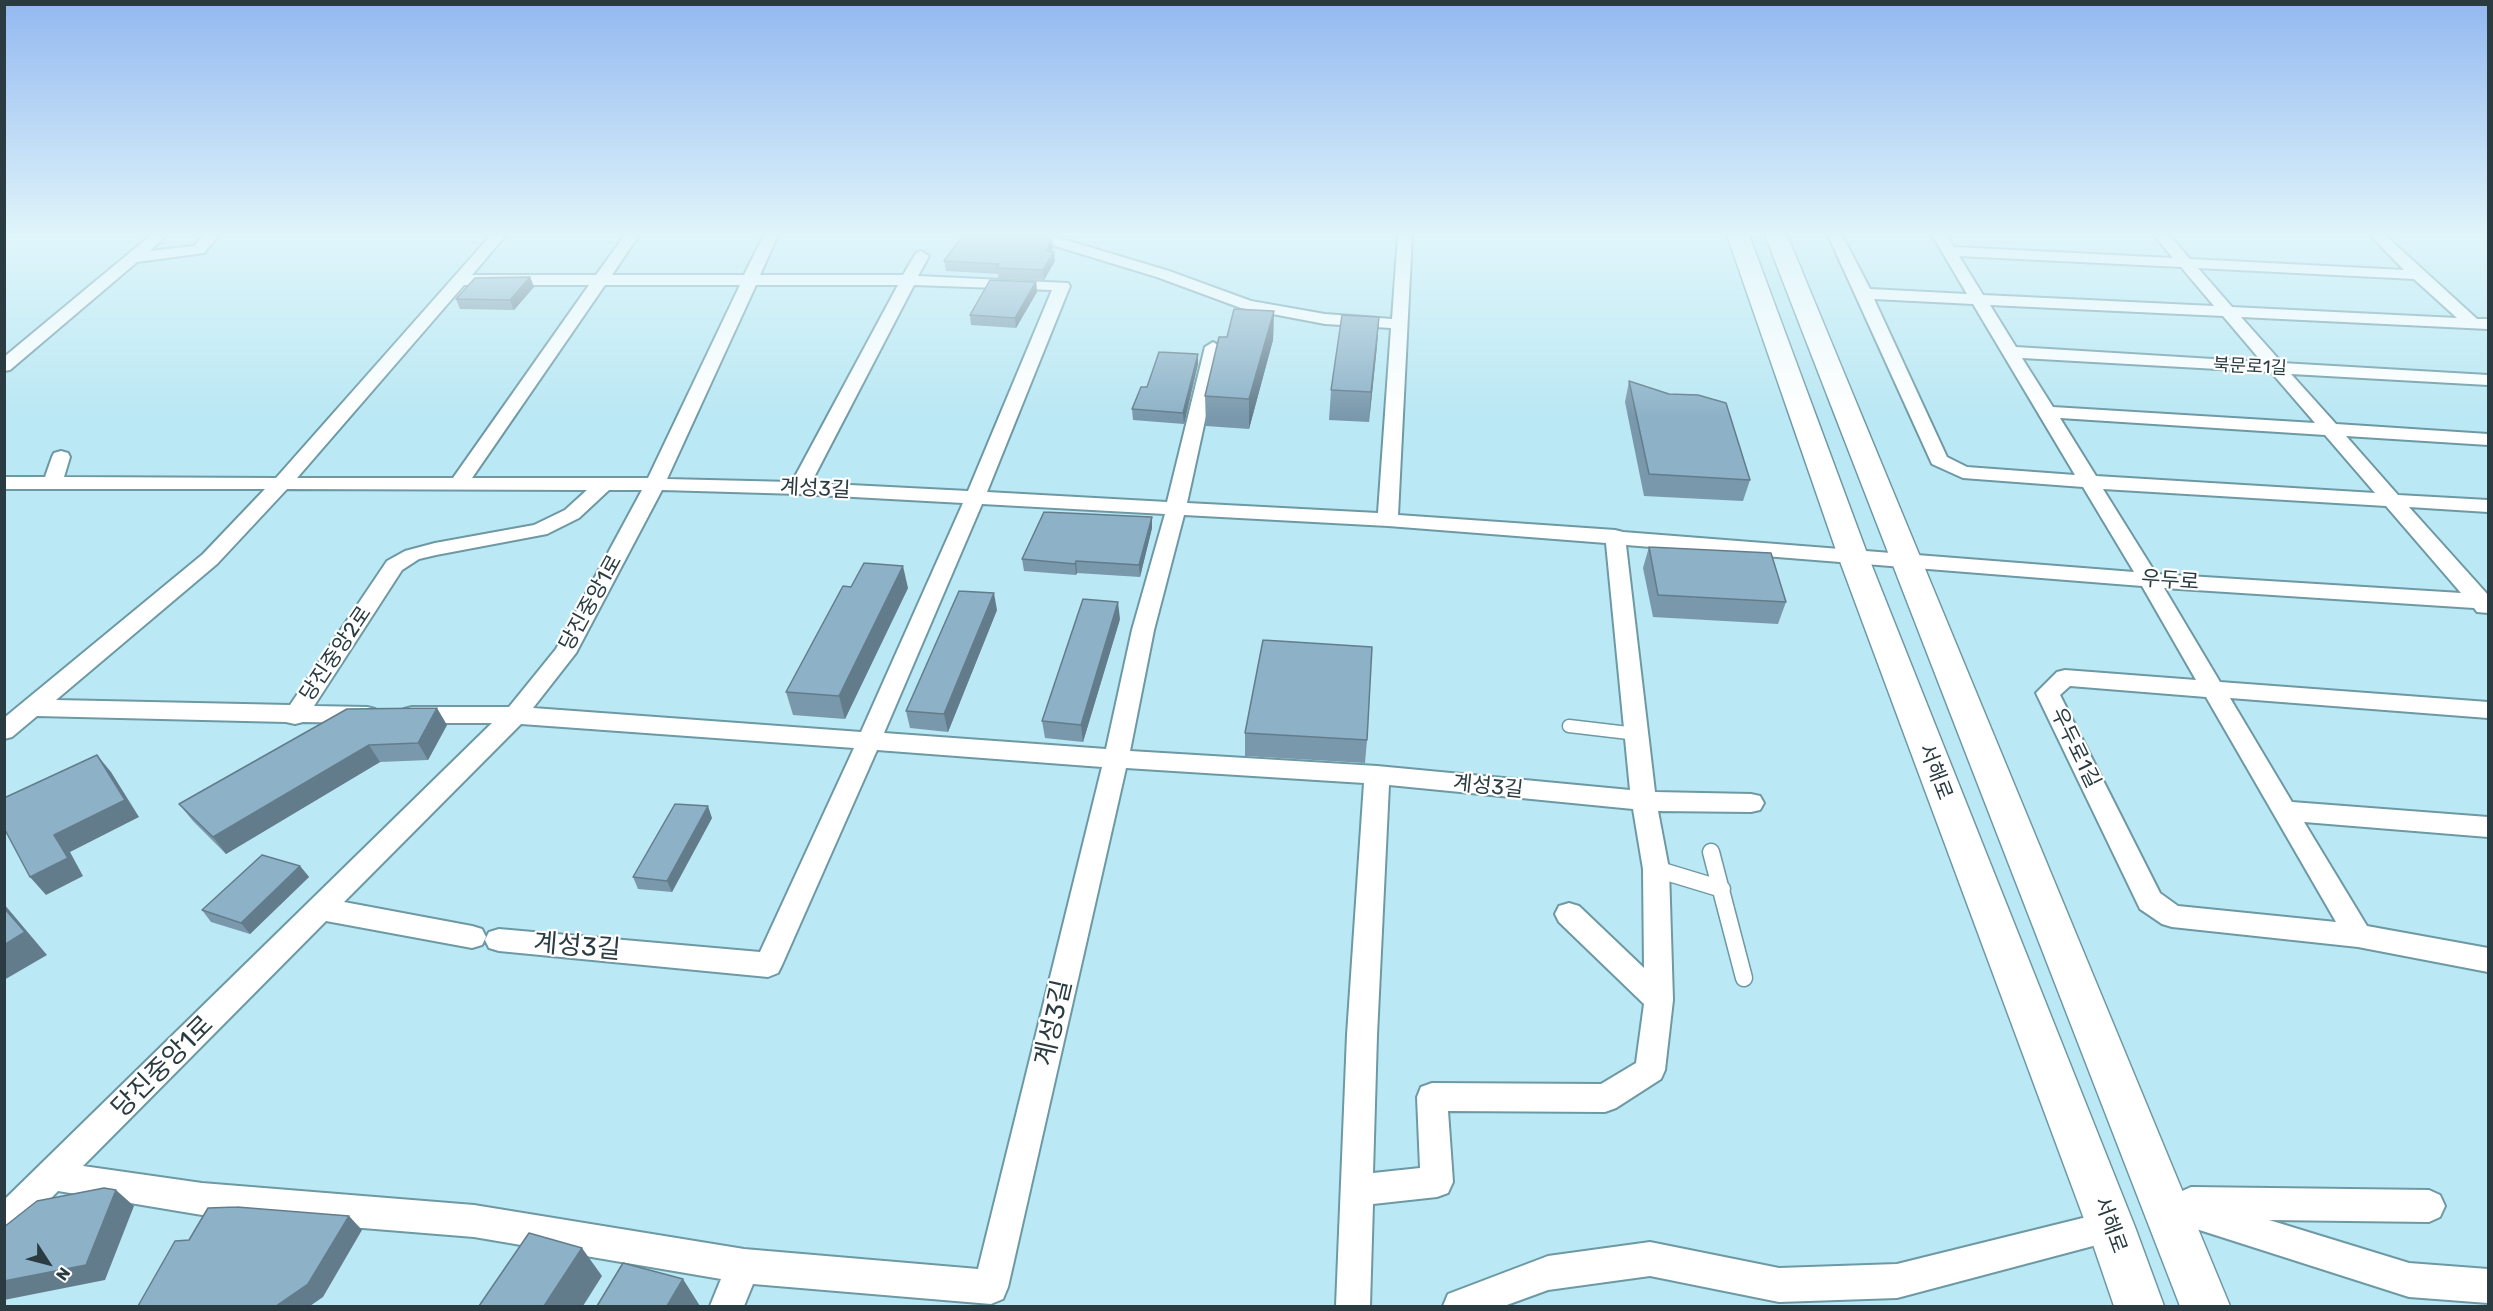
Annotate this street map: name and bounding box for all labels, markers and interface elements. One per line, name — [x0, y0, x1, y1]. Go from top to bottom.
street label: 북문로1길 — [2213, 354, 2287, 380]
street label: 계성3길 — [779, 475, 851, 503]
street label: 당진중앙1로 — [554, 551, 628, 655]
street label: 우두로 — [2140, 566, 2200, 596]
street label: 당진중앙2로 — [295, 602, 377, 706]
street label: 우두로1길 — [2045, 704, 2105, 792]
street label: 서해로 — [1913, 740, 1957, 804]
street label: 계성3길 — [1452, 771, 1524, 803]
street label: 계성3길 — [532, 928, 622, 966]
street label: 계성3길 — [1029, 977, 1079, 1069]
street label: 당진중앙1로 — [106, 1010, 220, 1124]
street label: 서해로 — [2088, 1193, 2132, 1257]
north arrow — [18, 1233, 78, 1293]
text: N — [52, 1264, 74, 1284]

